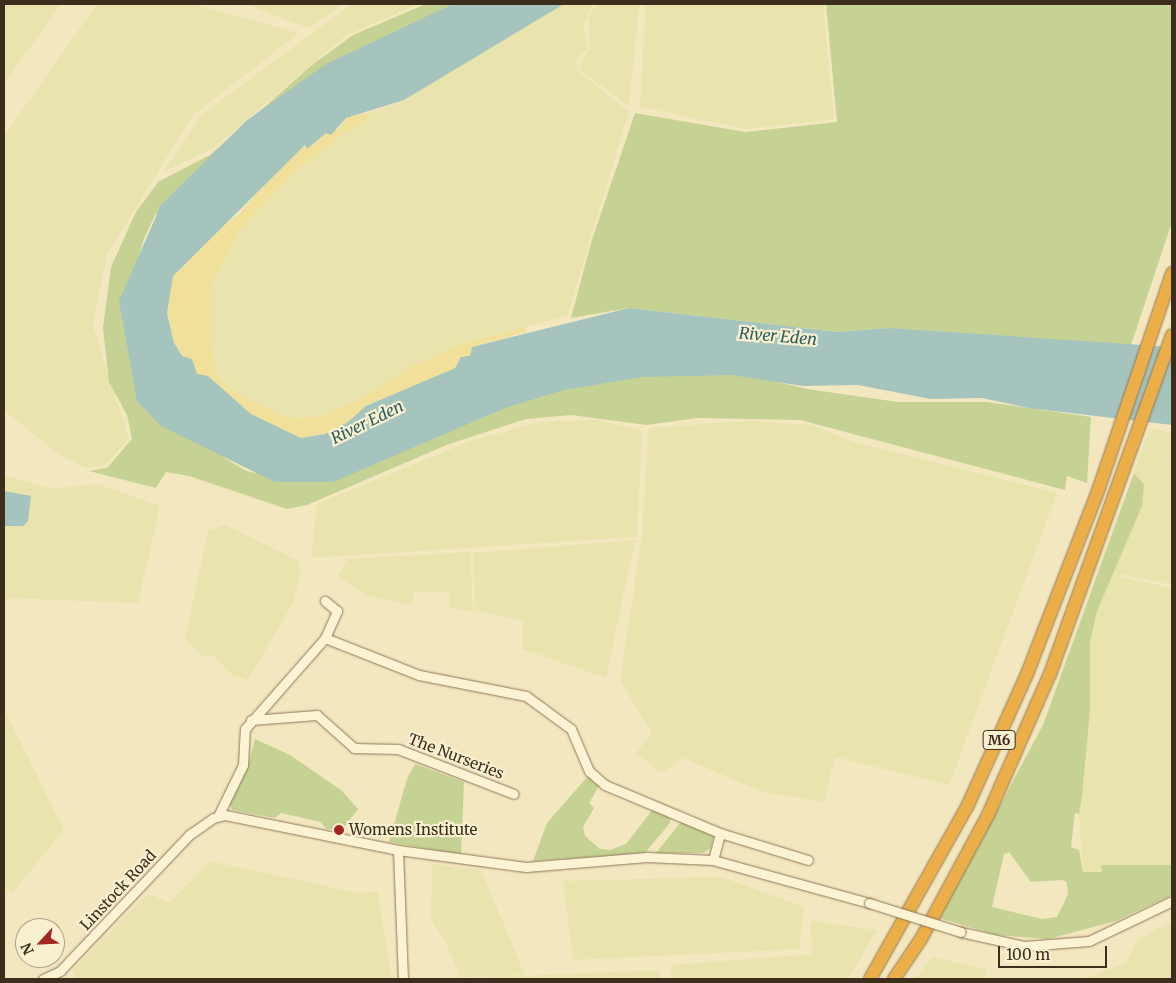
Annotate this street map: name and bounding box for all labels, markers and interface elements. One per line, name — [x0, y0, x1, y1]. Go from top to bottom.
water label: River Eden — [738, 323, 818, 349]
water label: River Eden — [328, 396, 406, 448]
road number: M6 — [982, 728, 1016, 752]
street label: The Nurseries — [406, 729, 506, 783]
place label: Womens Institute — [349, 821, 477, 839]
marker: Womens Institute — [333, 824, 345, 836]
street label: Linstock Road — [76, 846, 160, 934]
north arrow — [15, 918, 65, 968]
scale bar — [1001, 936, 1110, 968]
text: N — [17, 940, 38, 958]
text: 100 m — [1006, 945, 1050, 964]

